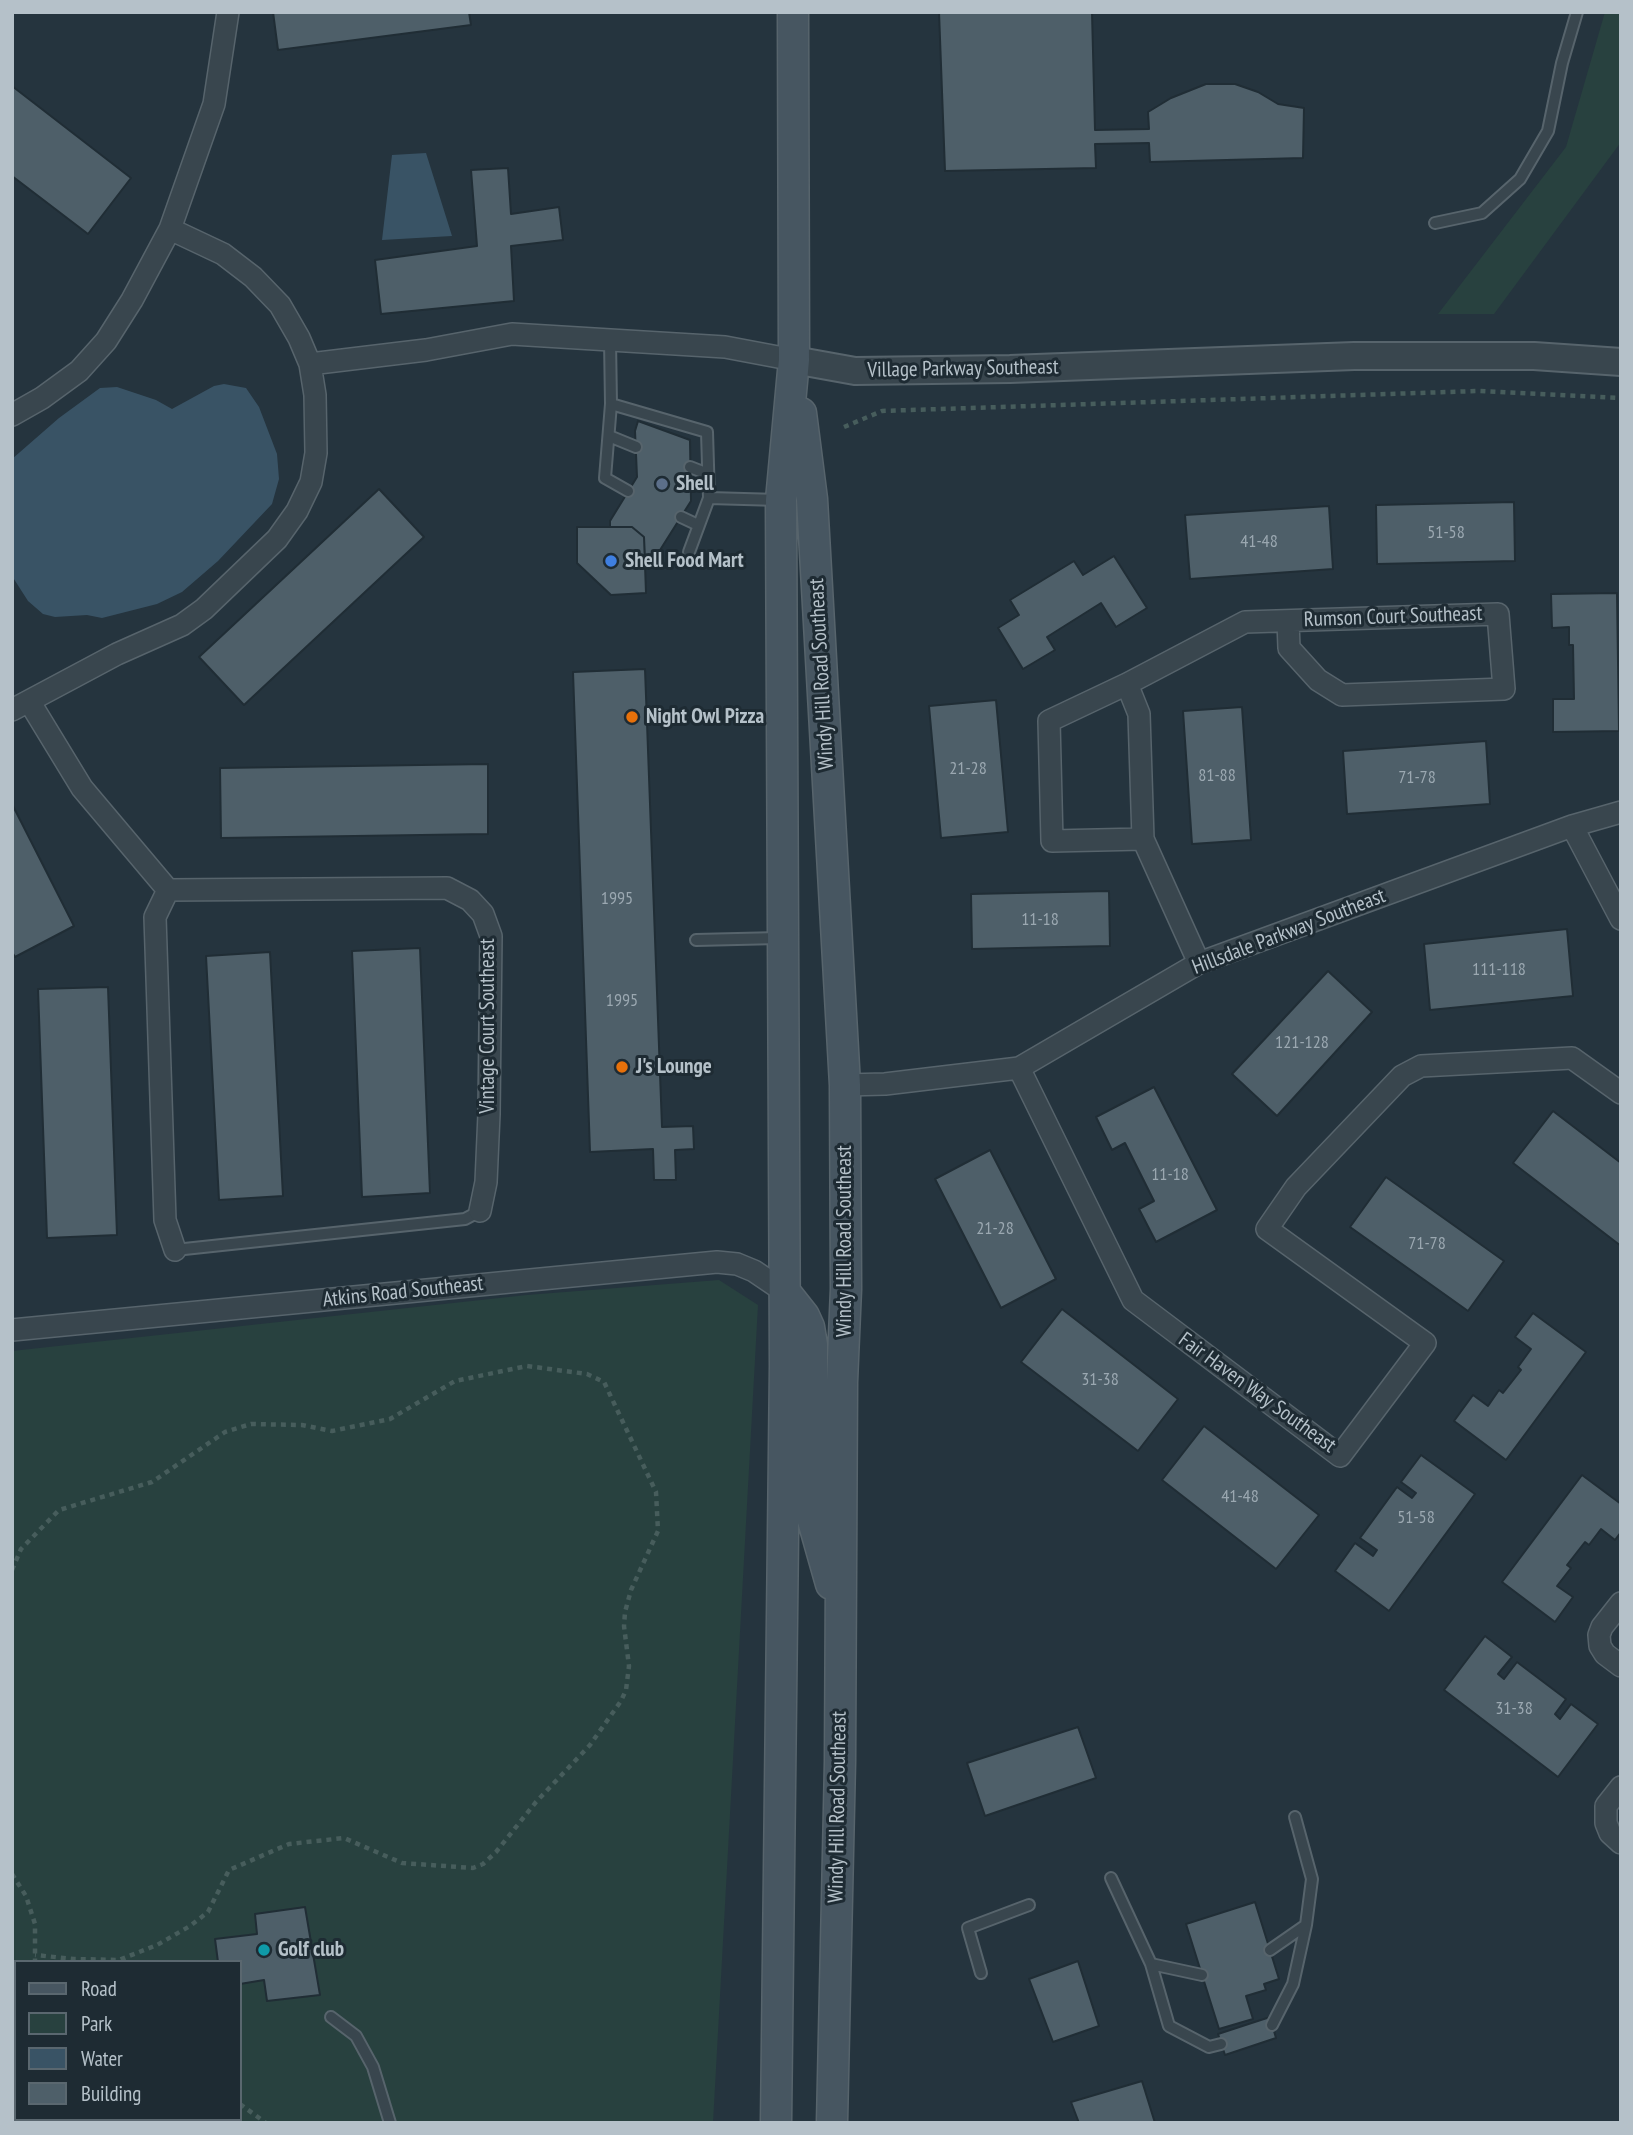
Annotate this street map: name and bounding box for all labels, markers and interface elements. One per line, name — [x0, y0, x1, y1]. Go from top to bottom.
street label: Village Parkway Southeast — [867, 355, 1059, 383]
place label: Shell — [676, 471, 714, 497]
marker: Shell — [654, 476, 670, 492]
house number: 51-58 — [1427, 522, 1465, 544]
house number: 41-48 — [1240, 531, 1278, 553]
place label: Shell Food Mart — [625, 548, 744, 574]
marker: Shell Food Mart — [603, 553, 619, 569]
street label: Windy Hill Road Southeast — [804, 578, 840, 770]
street label: Rumson Court Southeast — [1303, 601, 1483, 633]
place label: Night Owl Pizza — [646, 704, 764, 730]
marker: Night Owl Pizza — [624, 709, 640, 725]
house number: 21-28 — [949, 758, 987, 780]
house number: 81-88 — [1198, 765, 1236, 787]
house number: 71-78 — [1398, 767, 1436, 789]
street label: Hillsdale Parkway Southeast — [1189, 884, 1389, 980]
house number: 1995 — [601, 888, 633, 910]
house number: 11-18 — [1021, 909, 1059, 931]
street label: Vintage Court Southeast — [475, 938, 501, 1114]
house number: 111-118 — [1472, 959, 1526, 981]
house number: 1995 — [606, 990, 638, 1012]
house number: 121-128 — [1275, 1032, 1329, 1054]
place label: J's Lounge — [636, 1054, 712, 1080]
marker: J's Lounge — [614, 1059, 630, 1075]
street label: Windy Hill Road Southeast — [832, 1145, 858, 1337]
house number: 11-18 — [1151, 1164, 1189, 1186]
house number: 21-28 — [976, 1218, 1014, 1240]
house number: 71-78 — [1408, 1233, 1446, 1255]
street label: Atkins Road Southeast — [321, 1271, 485, 1313]
street label: Fair Haven Way Southeast — [1173, 1327, 1341, 1459]
house number: 31-38 — [1081, 1369, 1119, 1391]
house number: 41-48 — [1221, 1486, 1259, 1508]
house number: 51-58 — [1397, 1507, 1435, 1529]
house number: 31-38 — [1495, 1698, 1533, 1720]
street label: Windy Hill Road Southeast — [824, 1711, 852, 1903]
place label: Golf club — [278, 1937, 344, 1963]
marker: Golf club — [256, 1942, 272, 1958]
legend — [14, 1960, 242, 2121]
text: Road — [81, 1975, 117, 2002]
text: Park — [81, 2010, 112, 2037]
text: Water — [81, 2045, 123, 2072]
text: Building — [81, 2080, 141, 2107]

